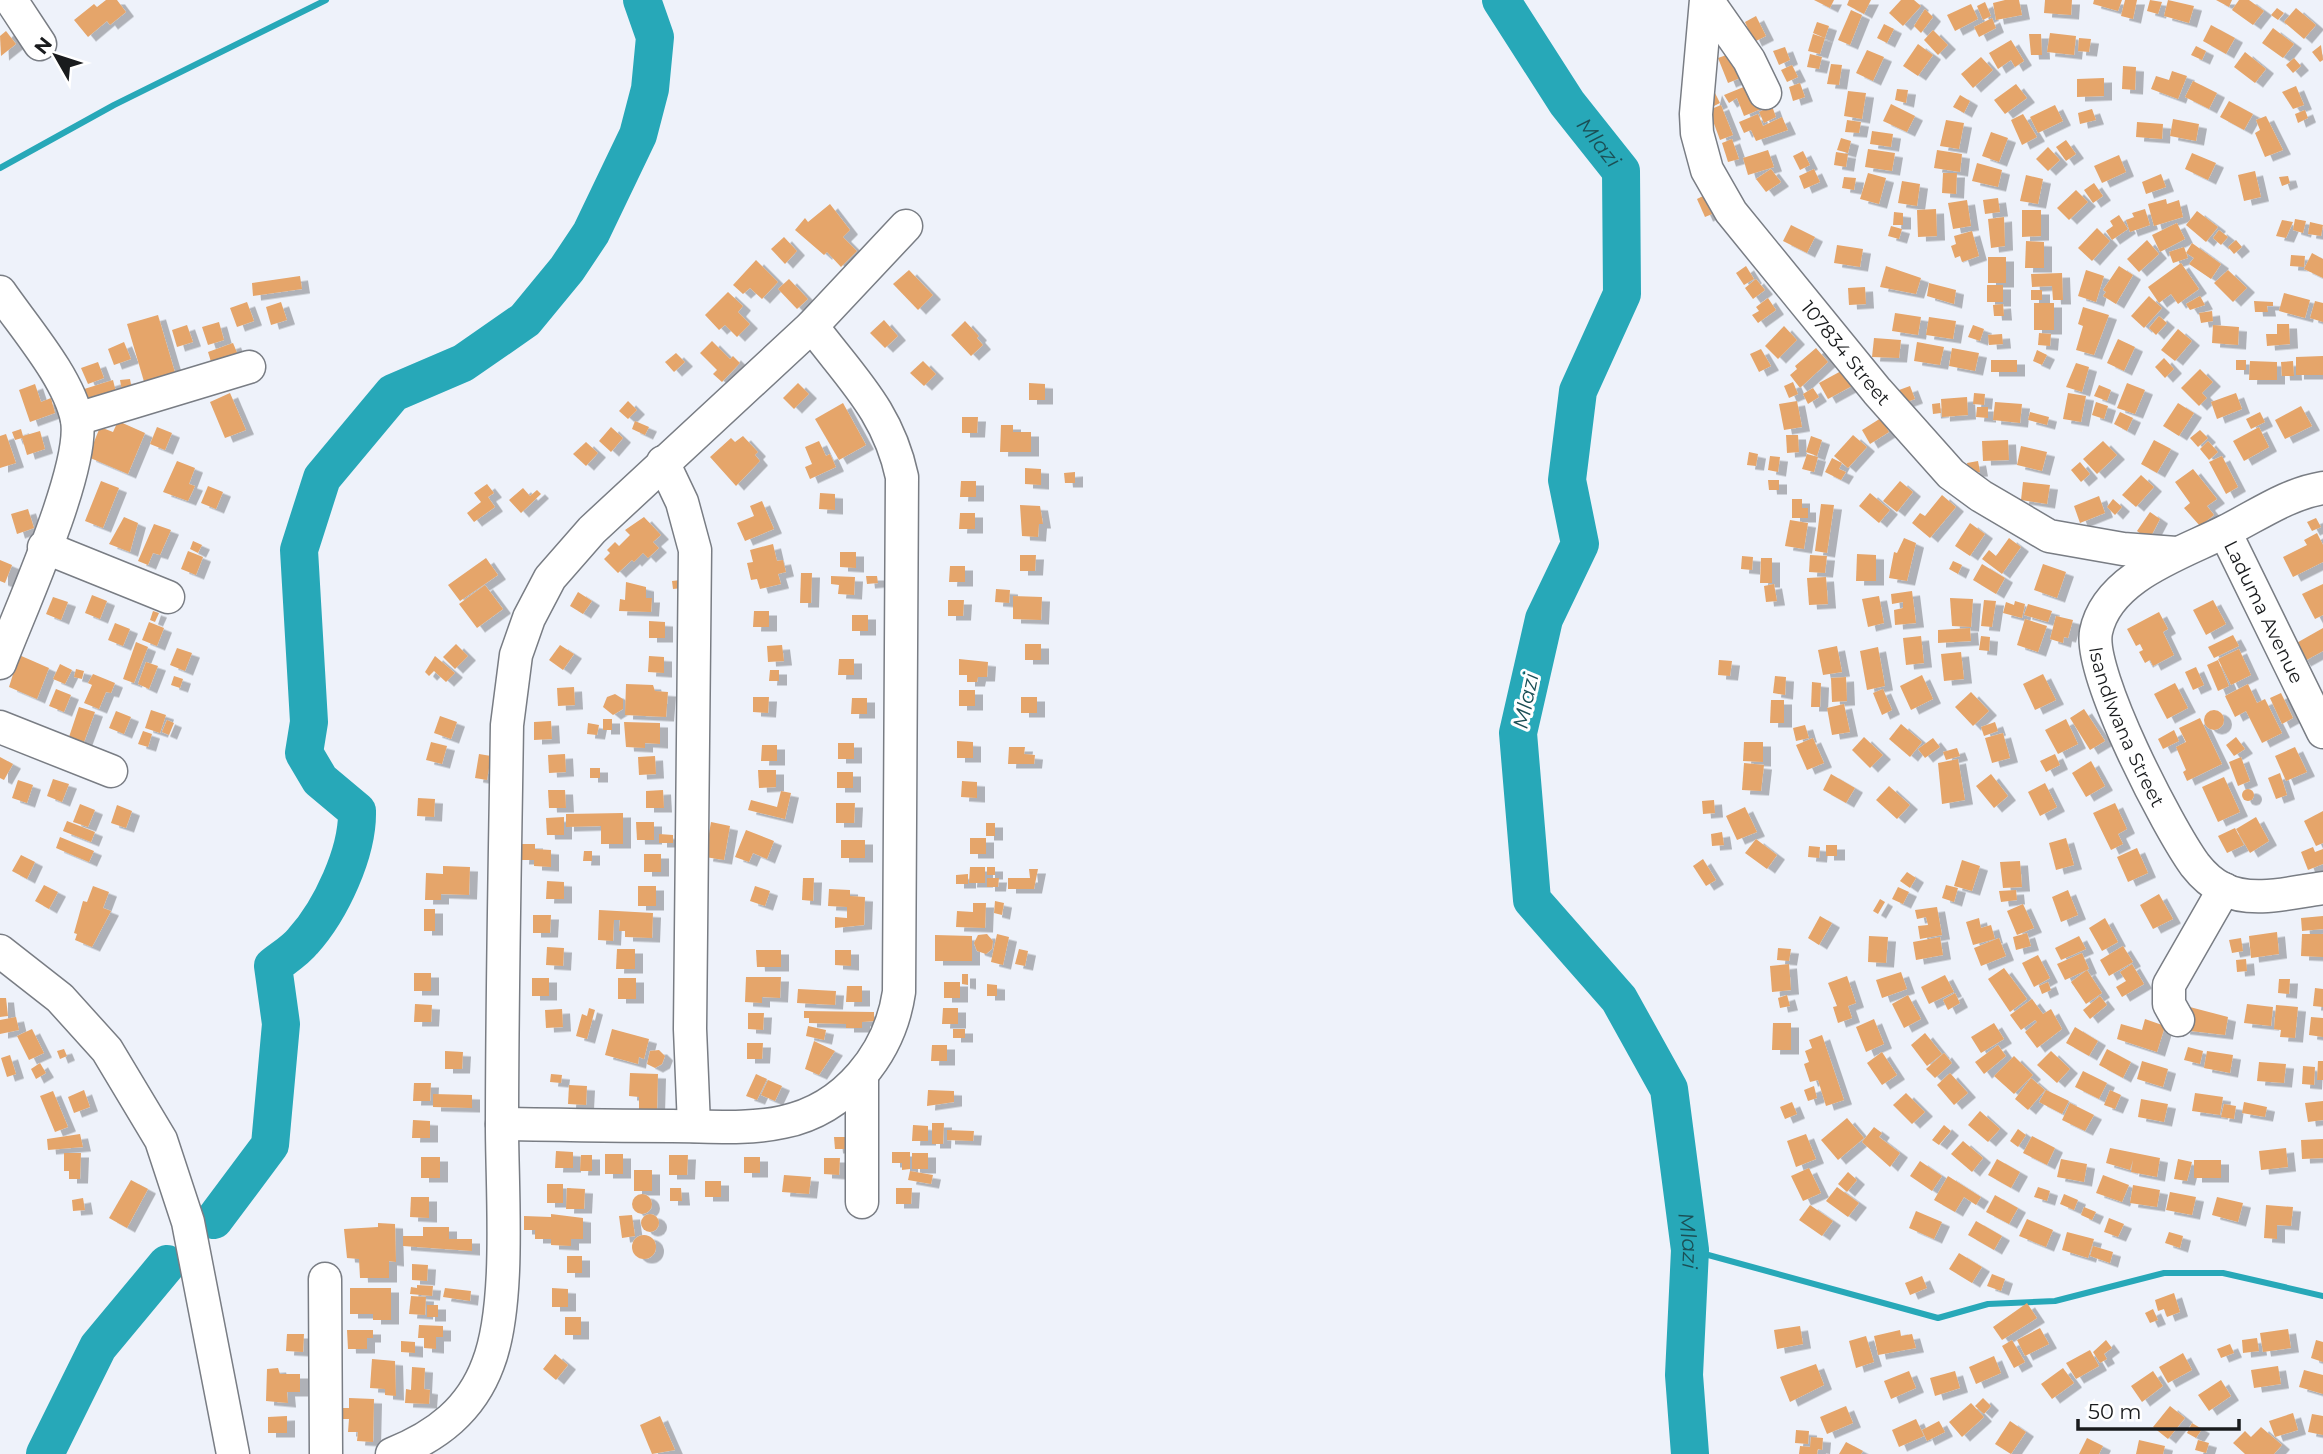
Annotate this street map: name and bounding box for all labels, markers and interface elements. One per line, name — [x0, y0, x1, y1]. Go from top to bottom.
north arrow — [21, 21, 91, 91]
text: N — [29, 32, 57, 59]
water label: Mlazi — [1572, 113, 1626, 172]
street label: 107834 Street — [1796, 296, 1895, 410]
street label: Laduma Avenue — [2219, 537, 2308, 687]
street label: Isandlwana Street — [2084, 645, 2170, 811]
water label: Mlazi — [1507, 670, 1544, 731]
water label: Mlazi — [1673, 1211, 1703, 1270]
scale bar — [2078, 1388, 2239, 1432]
text: 50 m — [2088, 1399, 2142, 1424]

